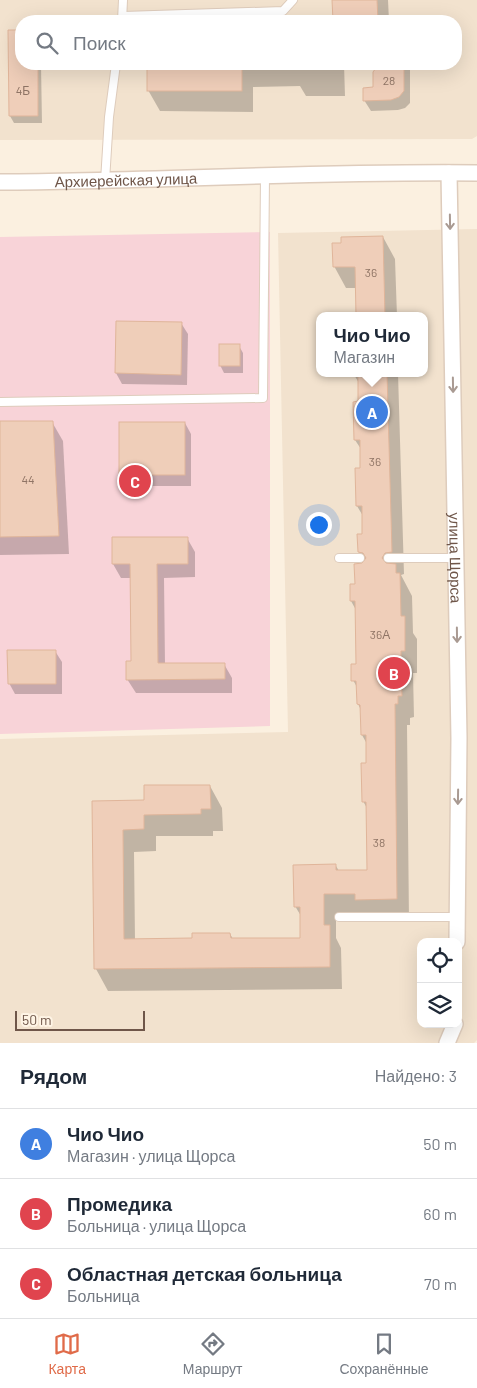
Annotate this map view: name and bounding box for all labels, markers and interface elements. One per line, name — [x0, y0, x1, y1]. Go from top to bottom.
search box — [15, 15, 462, 70]
icon: search — [33, 29, 61, 57]
text: Поиск — [73, 31, 126, 54]
house number: 28 — [383, 73, 395, 87]
house number: 4Б — [16, 83, 30, 97]
street label: Архиерейская улица — [54, 169, 198, 190]
one-way arrow — [446, 214, 455, 230]
house number: 36 — [365, 265, 377, 279]
popup — [316, 312, 428, 377]
text: Чио Чио — [333, 323, 411, 346]
text: Магазин — [333, 347, 395, 366]
one-way arrow — [448, 376, 458, 392]
pin: A — [356, 393, 388, 431]
house number: 36 — [369, 454, 381, 468]
pin: C — [119, 462, 151, 500]
house number: 44 — [21, 472, 35, 486]
your location — [306, 512, 332, 538]
street label: улица Щорса — [446, 512, 466, 604]
one-way arrow — [452, 626, 462, 642]
house number: 36А — [370, 627, 390, 641]
pin: B — [378, 654, 410, 692]
one-way arrow — [454, 789, 463, 805]
house number: 38 — [373, 835, 385, 849]
map controls — [417, 938, 462, 1028]
button: locate — [417, 938, 462, 983]
button: layers — [417, 983, 462, 1028]
scale bar — [15, 1008, 145, 1031]
text: 50 m — [22, 1011, 51, 1028]
text: Рядом — [20, 1063, 87, 1088]
text: Найдено: 3 — [375, 1066, 457, 1085]
text: Чио Чио — [67, 1122, 144, 1145]
text: A — [31, 1134, 41, 1153]
text: 50 m — [423, 1134, 457, 1153]
text: Магазин · улица Щорса — [67, 1146, 235, 1165]
text: Промедика — [67, 1192, 172, 1215]
text: B — [31, 1204, 41, 1223]
text: 60 m — [423, 1204, 457, 1223]
text: Больница · улица Щорса — [67, 1216, 246, 1235]
text: Областная детская больница — [67, 1262, 342, 1285]
text: C — [31, 1274, 41, 1293]
text: 70 m — [424, 1274, 457, 1293]
text: Больница — [67, 1286, 140, 1305]
tab: Карта — [48, 1330, 86, 1377]
tab: Маршрут — [183, 1330, 243, 1377]
tab: Сохранённые — [339, 1330, 429, 1377]

